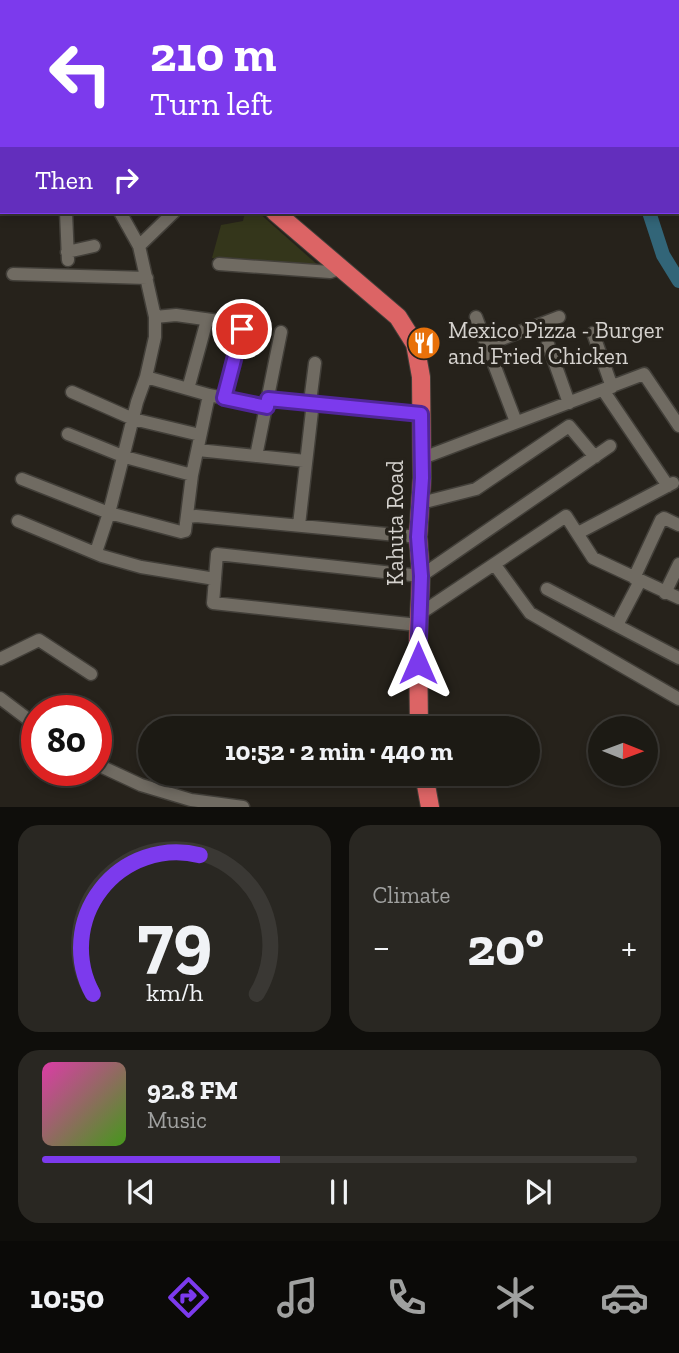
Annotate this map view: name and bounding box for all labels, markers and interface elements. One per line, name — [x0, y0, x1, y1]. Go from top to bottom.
text: 210 m — [150, 25, 276, 84]
icon: left — [35, 28, 126, 119]
text: Turn left — [150, 85, 272, 123]
icon: right — [107, 161, 145, 199]
text: Then — [35, 164, 93, 196]
pin — [212, 299, 272, 359]
icon: arrive — [223, 310, 261, 348]
place label: Mexico Pizza - Burger and Fried Chicken — [448, 316, 664, 370]
restaurant icon: Mexico Pizza - Burger and Fried Chicken — [405, 324, 443, 362]
street label: Kahuta Road — [381, 460, 409, 586]
position arrow — [381, 626, 455, 700]
speed limit sign: 80 — [21, 695, 112, 786]
north arrow — [588, 716, 658, 786]
map controls — [588, 716, 658, 786]
text: 10:52 · 2 min · 440 m — [225, 735, 453, 767]
text: Climate — [373, 881, 450, 909]
text: 79 — [137, 896, 212, 984]
text: 20° — [467, 916, 544, 978]
text: − — [373, 924, 390, 970]
text: + — [621, 924, 637, 970]
text: km/h — [146, 977, 203, 1007]
text: 92.8 FM — [147, 1074, 238, 1106]
text: Music — [147, 1106, 207, 1134]
icon: previous — [122, 1173, 160, 1211]
icon: pause — [320, 1173, 358, 1211]
icon: next — [519, 1173, 557, 1211]
icon: directions — [164, 1273, 213, 1322]
icon: music — [273, 1273, 322, 1322]
icon: phone — [382, 1273, 431, 1322]
icon: climate — [491, 1273, 540, 1322]
icon: car — [600, 1273, 649, 1322]
text: 10:50 — [30, 1278, 104, 1316]

